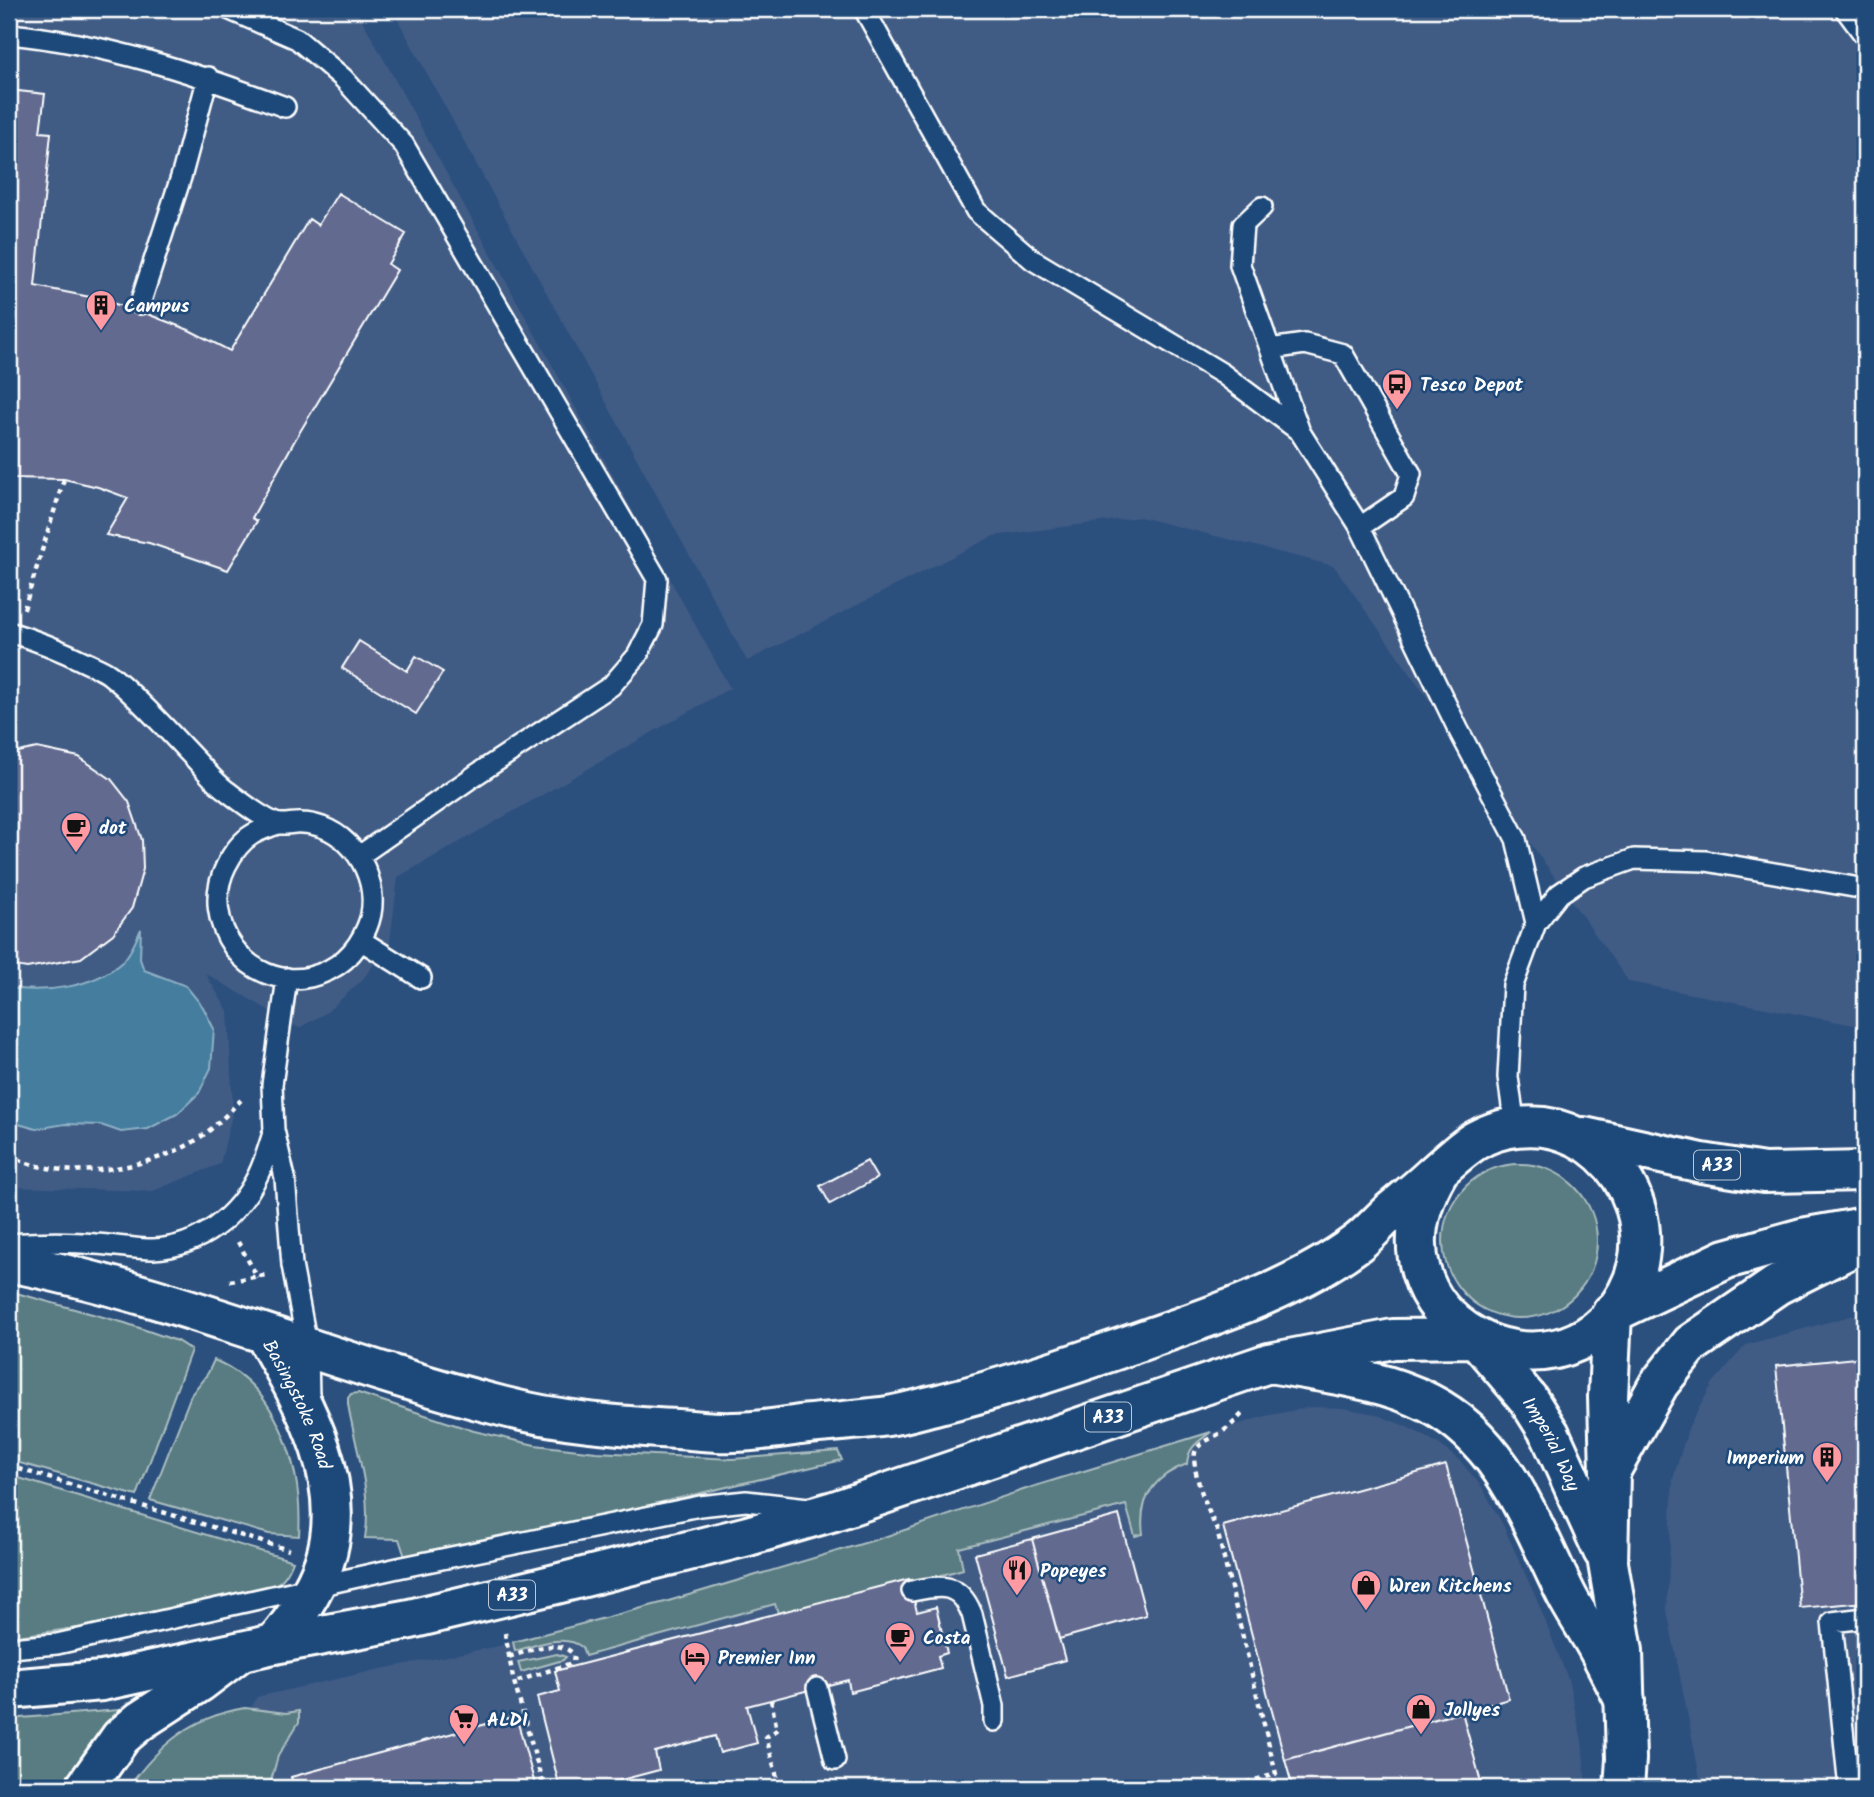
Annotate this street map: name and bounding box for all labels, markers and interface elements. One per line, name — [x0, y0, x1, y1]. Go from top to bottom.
building icon: Campus — [84, 288, 118, 332]
place label: Campus — [124, 292, 189, 322]
bus stop icon: Tesco Depot — [1380, 367, 1414, 411]
place label: Tesco Depot — [1420, 371, 1524, 401]
cafe icon: dot — [59, 810, 93, 854]
place label: dot — [99, 814, 127, 844]
road number: A33 — [1694, 1150, 1740, 1180]
street label: Basingstoke Road — [254, 1334, 339, 1473]
street label: Imperial Way — [1513, 1391, 1588, 1498]
road number: A33 — [1085, 1402, 1131, 1432]
building icon: Imperium — [1810, 1440, 1844, 1484]
place label: Imperium — [1726, 1444, 1804, 1474]
restaurant icon: Popeyes — [1000, 1553, 1034, 1597]
place label: Popeyes — [1040, 1557, 1107, 1587]
shop icon: Wren Kitchens — [1349, 1568, 1383, 1612]
place label: Wren Kitchens — [1389, 1572, 1512, 1602]
road number: A33 — [489, 1580, 535, 1610]
cafe icon: Costa — [883, 1620, 917, 1664]
place label: Costa — [923, 1624, 971, 1654]
hotel icon: Premier Inn — [678, 1640, 712, 1684]
place label: Premier Inn — [718, 1644, 815, 1674]
shop icon: Jollyes — [1404, 1692, 1438, 1736]
place label: Jollyes — [1444, 1696, 1500, 1726]
supermarket icon: ALDI — [447, 1702, 481, 1746]
place label: ALDI — [487, 1706, 528, 1736]

